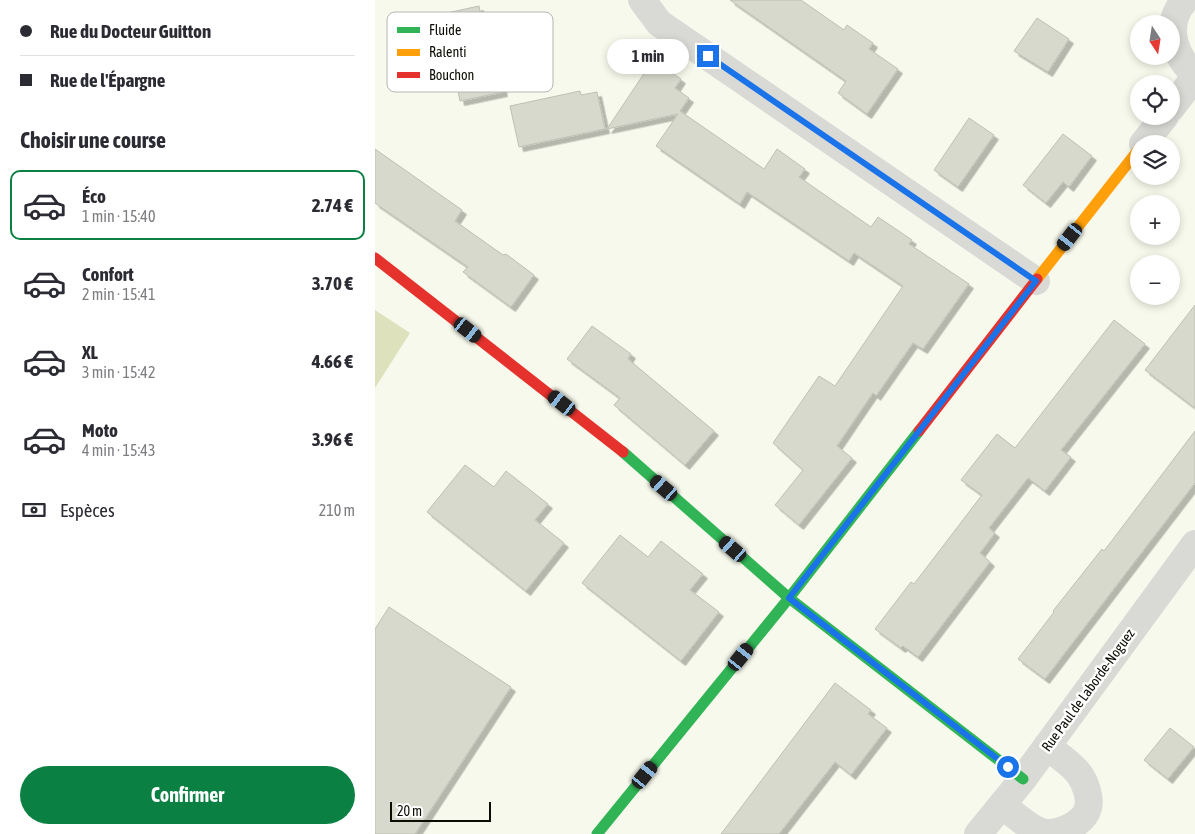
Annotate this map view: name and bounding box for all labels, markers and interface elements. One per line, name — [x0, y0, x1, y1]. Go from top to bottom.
legend — [387, 12, 553, 92]
north arrow — [1130, 15, 1180, 65]
map controls — [1130, 15, 1180, 305]
text: Rue du Docteur Guitton — [50, 20, 211, 42]
text: Fluide — [429, 22, 461, 38]
callout: 1 min — [608, 38, 691, 74]
text: Ralenti — [429, 44, 466, 60]
route end — [697, 45, 719, 67]
text: 1 min — [632, 47, 664, 65]
text: Bouchon — [429, 67, 474, 83]
text: Rue de l'Épargne — [50, 69, 165, 91]
button: locate — [1130, 75, 1180, 125]
text: Choisir une course — [20, 127, 166, 153]
button: layers — [1130, 135, 1180, 185]
icon: car — [22, 183, 67, 228]
text: Éco — [82, 185, 106, 207]
text: 2.74 € — [312, 194, 353, 216]
button: + — [1130, 195, 1180, 245]
text: 1 min · 15:40 — [82, 207, 155, 225]
car — [1054, 221, 1085, 253]
button: − — [1130, 255, 1180, 305]
icon: car — [22, 261, 67, 306]
text: Confort — [82, 263, 134, 285]
text: 3.70 € — [312, 272, 353, 294]
text: 2 min · 15:41 — [82, 285, 155, 303]
car — [451, 315, 484, 345]
icon: car — [22, 339, 67, 384]
text: XL — [82, 341, 98, 363]
text: 4.66 € — [312, 350, 353, 372]
text: 3 min · 15:42 — [82, 363, 155, 381]
car — [545, 388, 578, 418]
icon: car — [22, 417, 67, 462]
text: Moto — [82, 419, 118, 441]
text: 3.96 € — [312, 428, 353, 450]
text: 4 min · 15:43 — [82, 441, 155, 459]
car — [647, 472, 680, 504]
icon: cash — [20, 496, 48, 524]
text: Espèces — [60, 499, 115, 521]
text: 210 m — [319, 501, 355, 519]
car — [716, 533, 749, 565]
street label: Rue Paul de Laborde-Noguez — [1038, 626, 1138, 754]
car — [725, 641, 756, 673]
route start — [997, 756, 1019, 778]
car — [629, 759, 660, 791]
button: Confirmer — [20, 766, 355, 824]
scale bar — [390, 799, 491, 822]
text: 20 m — [397, 803, 422, 819]

